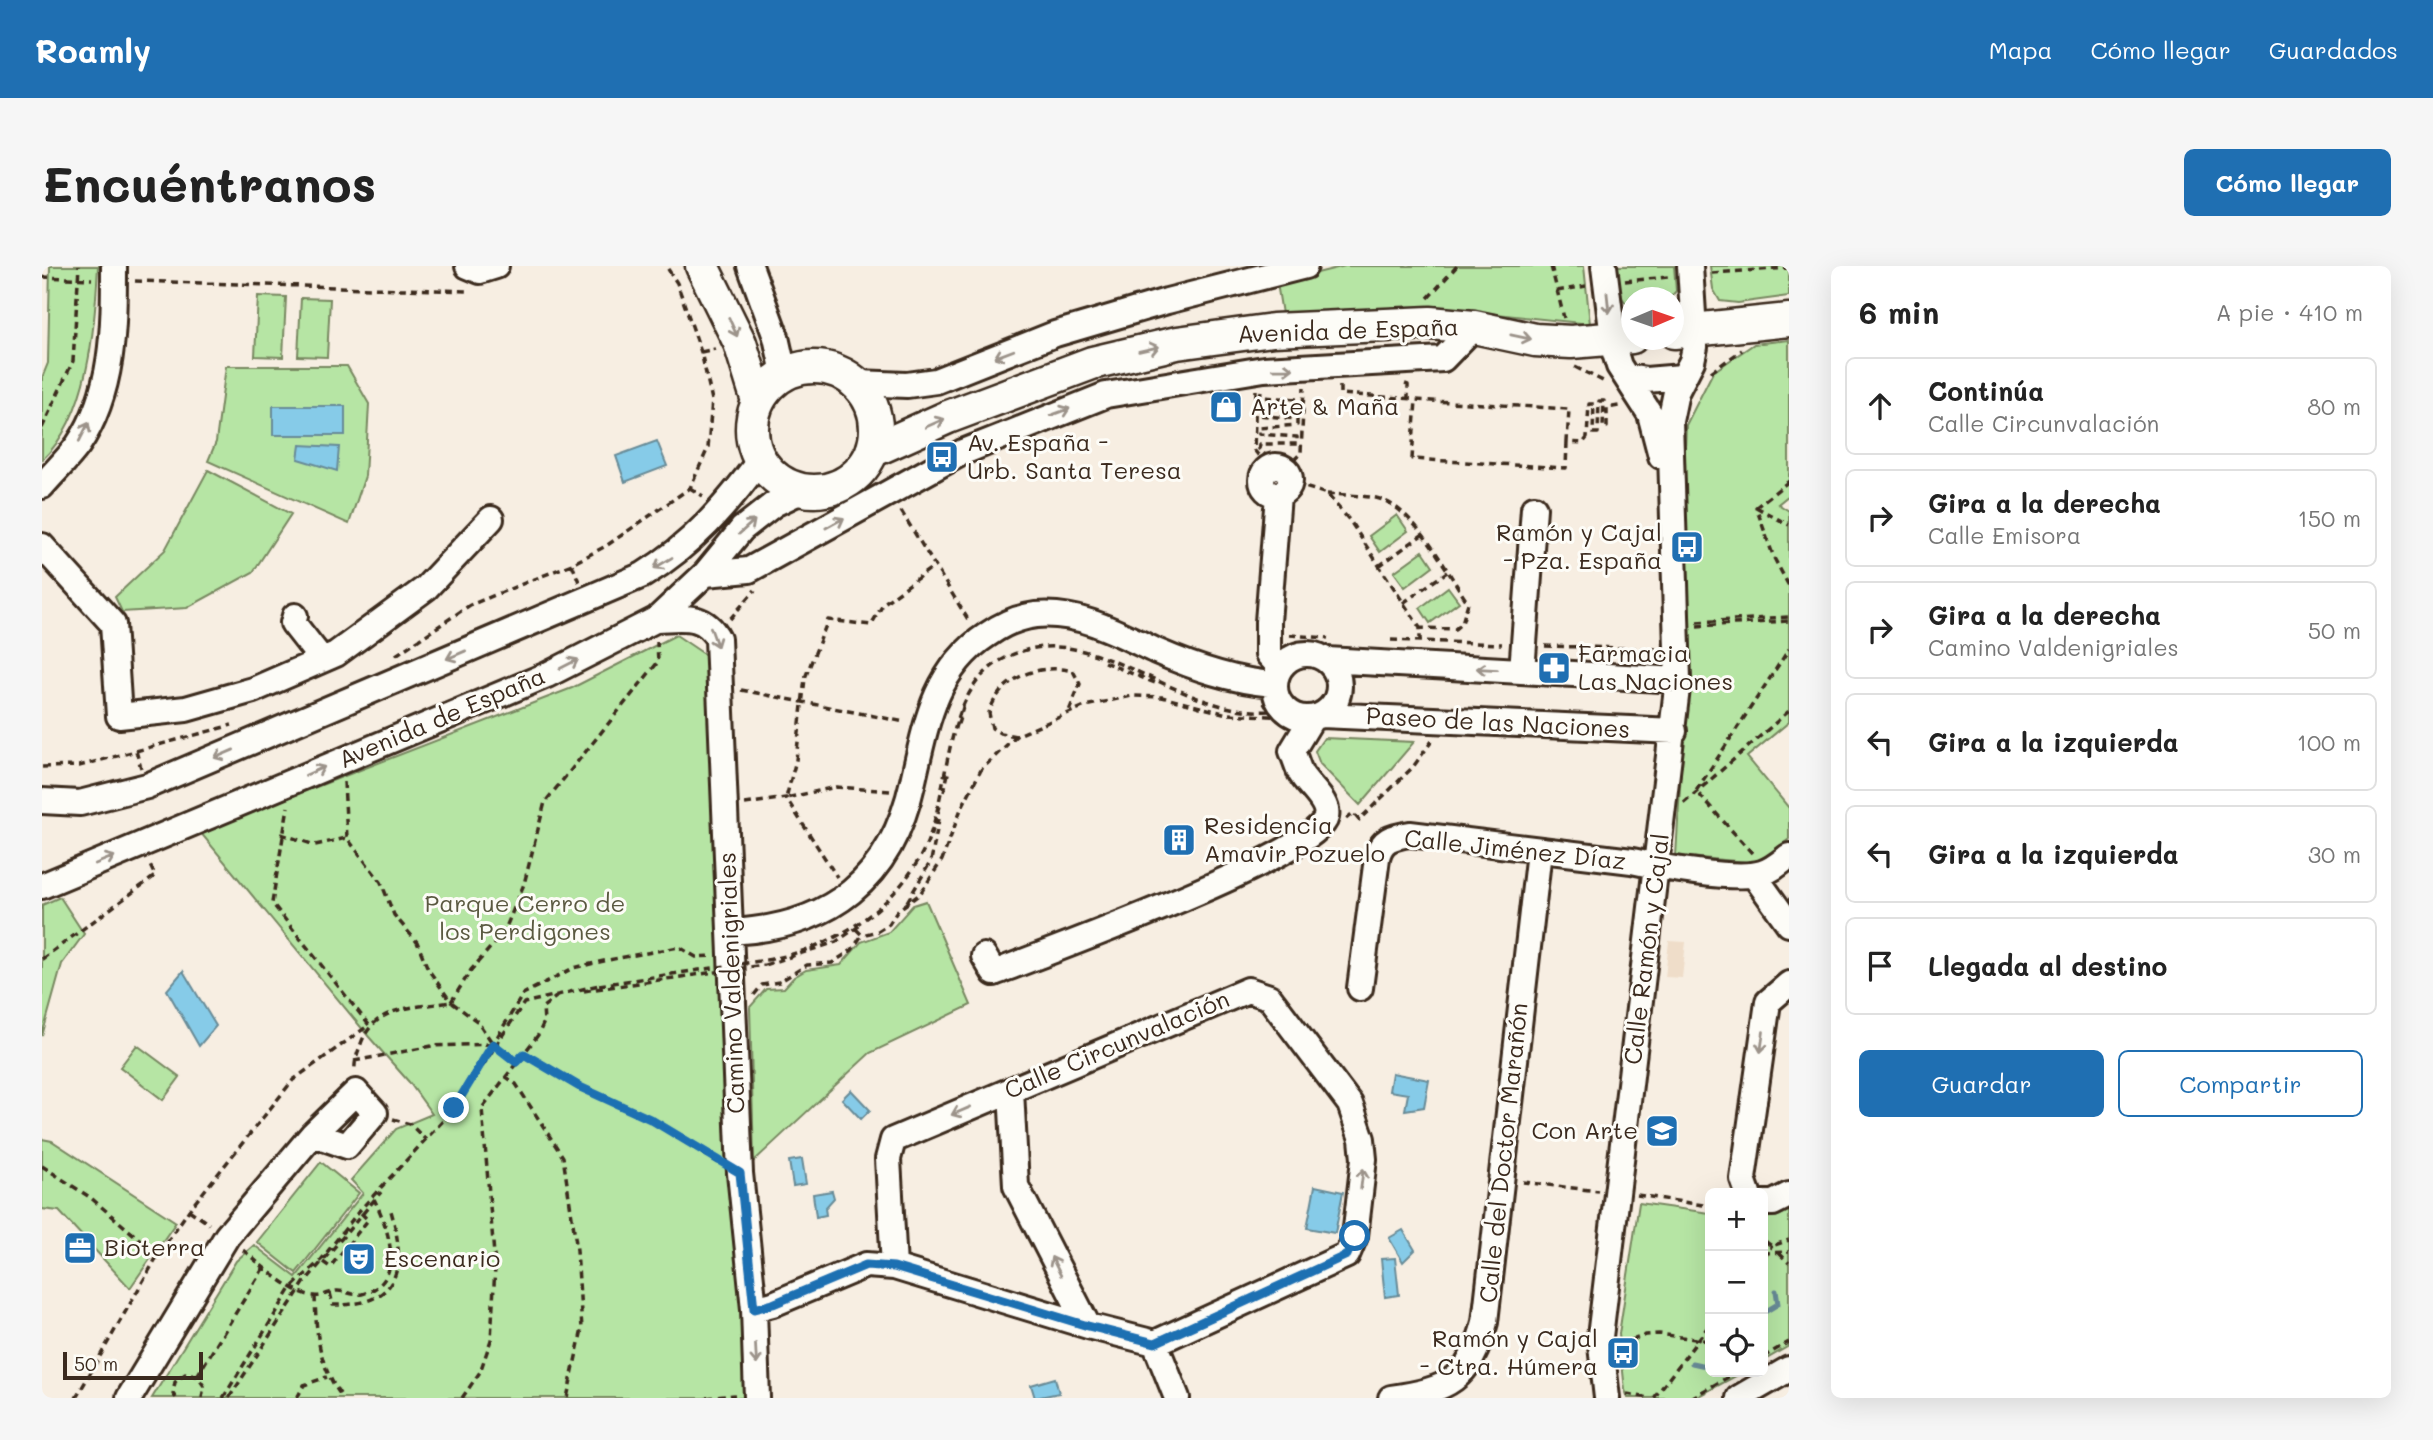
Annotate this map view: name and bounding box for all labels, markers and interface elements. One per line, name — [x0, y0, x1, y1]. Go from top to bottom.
text: Roamly — [35, 28, 151, 71]
text: Mapa — [1989, 34, 2053, 65]
text: Cómo llegar — [2091, 34, 2231, 65]
text: Guardados — [2269, 34, 2398, 65]
button: Cómo llegar — [2184, 149, 2391, 216]
text: Encuéntranos — [42, 151, 376, 214]
north arrow — [1621, 287, 1684, 350]
one-way arrow — [1602, 291, 1615, 313]
text: 6 min — [1859, 292, 1939, 332]
text: A pie · 410 m — [2216, 297, 2363, 327]
street label: Avenida de España — [1237, 310, 1459, 349]
one-way arrow — [727, 316, 740, 337]
one-way arrow — [1509, 330, 1532, 344]
one-way arrow — [1138, 342, 1160, 355]
one-way arrow — [994, 349, 1016, 362]
one-way arrow — [1271, 362, 1294, 376]
text: Continúa — [1928, 374, 2044, 408]
icon: ahead — [1861, 387, 1899, 425]
shop icon: Arte & Maña — [1207, 388, 1245, 426]
place label: Arte & Maña — [1250, 390, 1399, 421]
text: 80 m — [2307, 391, 2361, 421]
one-way arrow — [1049, 405, 1071, 417]
text: Calle Circunvalación — [1928, 408, 2159, 438]
one-way arrow — [923, 416, 945, 429]
one-way arrow — [78, 423, 92, 443]
place label: Av. España - Urb. Santa Teresa — [967, 426, 1182, 485]
bus stop icon: Av. España - Urb. Santa Teresa — [923, 438, 961, 476]
text: Gira a la derecha — [1928, 486, 2161, 520]
icon: right — [1861, 499, 1899, 537]
text: 150 m — [2297, 503, 2361, 533]
one-way arrow — [824, 516, 844, 530]
place label: Ramón y Cajal - Pza. España — [1496, 516, 1662, 575]
one-way arrow — [738, 519, 756, 535]
text: Calle Emisora — [1928, 520, 2081, 550]
bus stop icon: Ramón y Cajal - Pza. España — [1668, 528, 1706, 566]
one-way arrow — [654, 556, 674, 570]
text: Gira a la derecha — [1928, 598, 2161, 632]
icon: right — [1861, 611, 1899, 649]
text: 50 m — [2308, 615, 2361, 645]
one-way arrow — [709, 626, 721, 647]
text: Camino Valdenigriales — [1928, 632, 2179, 662]
place label: Farmacia Las Naciones — [1578, 637, 1733, 696]
pharmacy icon: Farmacia Las Naciones — [1535, 649, 1573, 687]
one-way arrow — [445, 650, 467, 663]
one-way arrow — [558, 656, 579, 670]
street label: Avenida de España — [333, 659, 549, 774]
one-way arrow — [1477, 662, 1499, 675]
street label: Paseo de las Naciones — [1365, 699, 1631, 744]
icon: left — [1861, 723, 1899, 761]
text: Gira a la izquierda — [1928, 725, 2179, 759]
text: 100 m — [2297, 727, 2361, 757]
one-way arrow — [213, 748, 235, 761]
one-way arrow — [304, 764, 325, 778]
place label: Residencia Amavir Pozuelo — [1204, 809, 1385, 868]
building icon: Residencia Amavir Pozuelo — [1160, 821, 1198, 859]
street label: Calle Jiménez Díaz — [1403, 821, 1628, 876]
street label: Calle Ramón y Cajal — [1616, 831, 1675, 1066]
icon: left — [1861, 835, 1899, 873]
text: Gira a la izquierda — [1928, 837, 2179, 871]
text: 30 m — [2308, 839, 2361, 869]
one-way arrow — [94, 852, 115, 865]
street label: Camino Valdenigriales — [710, 852, 751, 1114]
park label: Parque Cerro de los Perdigones — [425, 887, 625, 946]
icon: arrive — [1861, 947, 1899, 985]
text: Llegada al destino — [1928, 949, 2167, 983]
street label: Calle Circunvalación — [999, 982, 1234, 1105]
street label: Calle del Doctor Marañón — [1471, 1001, 1534, 1304]
one-way arrow — [1755, 1030, 1768, 1053]
button: Guardar — [1859, 1050, 2104, 1117]
button: Compartir — [2118, 1050, 2363, 1117]
route end — [438, 1092, 469, 1123]
one-way arrow — [950, 1106, 972, 1119]
school or university icon: Con Arte — [1643, 1112, 1681, 1150]
place label: Con Arte — [1532, 1114, 1638, 1145]
one-way arrow — [1355, 1168, 1368, 1191]
map controls — [1705, 1188, 1768, 1377]
button: + — [1705, 1188, 1768, 1251]
route start — [1339, 1220, 1370, 1251]
office icon: Bioterra — [61, 1229, 99, 1267]
place label: Bioterra — [104, 1231, 205, 1262]
theatre icon: Escenario — [340, 1240, 378, 1278]
place label: Escenario — [384, 1242, 500, 1273]
button: − — [1705, 1251, 1768, 1314]
one-way arrow — [1049, 1256, 1063, 1276]
button: locate — [1705, 1314, 1768, 1377]
place label: Ramón y Cajal - Ctra. Húmera — [1419, 1322, 1598, 1381]
bus stop icon: Ramón y Cajal - Ctra. Húmera — [1604, 1334, 1642, 1372]
one-way arrow — [749, 1342, 762, 1365]
scale bar — [63, 1349, 203, 1381]
text: 50 m — [74, 1351, 118, 1376]

